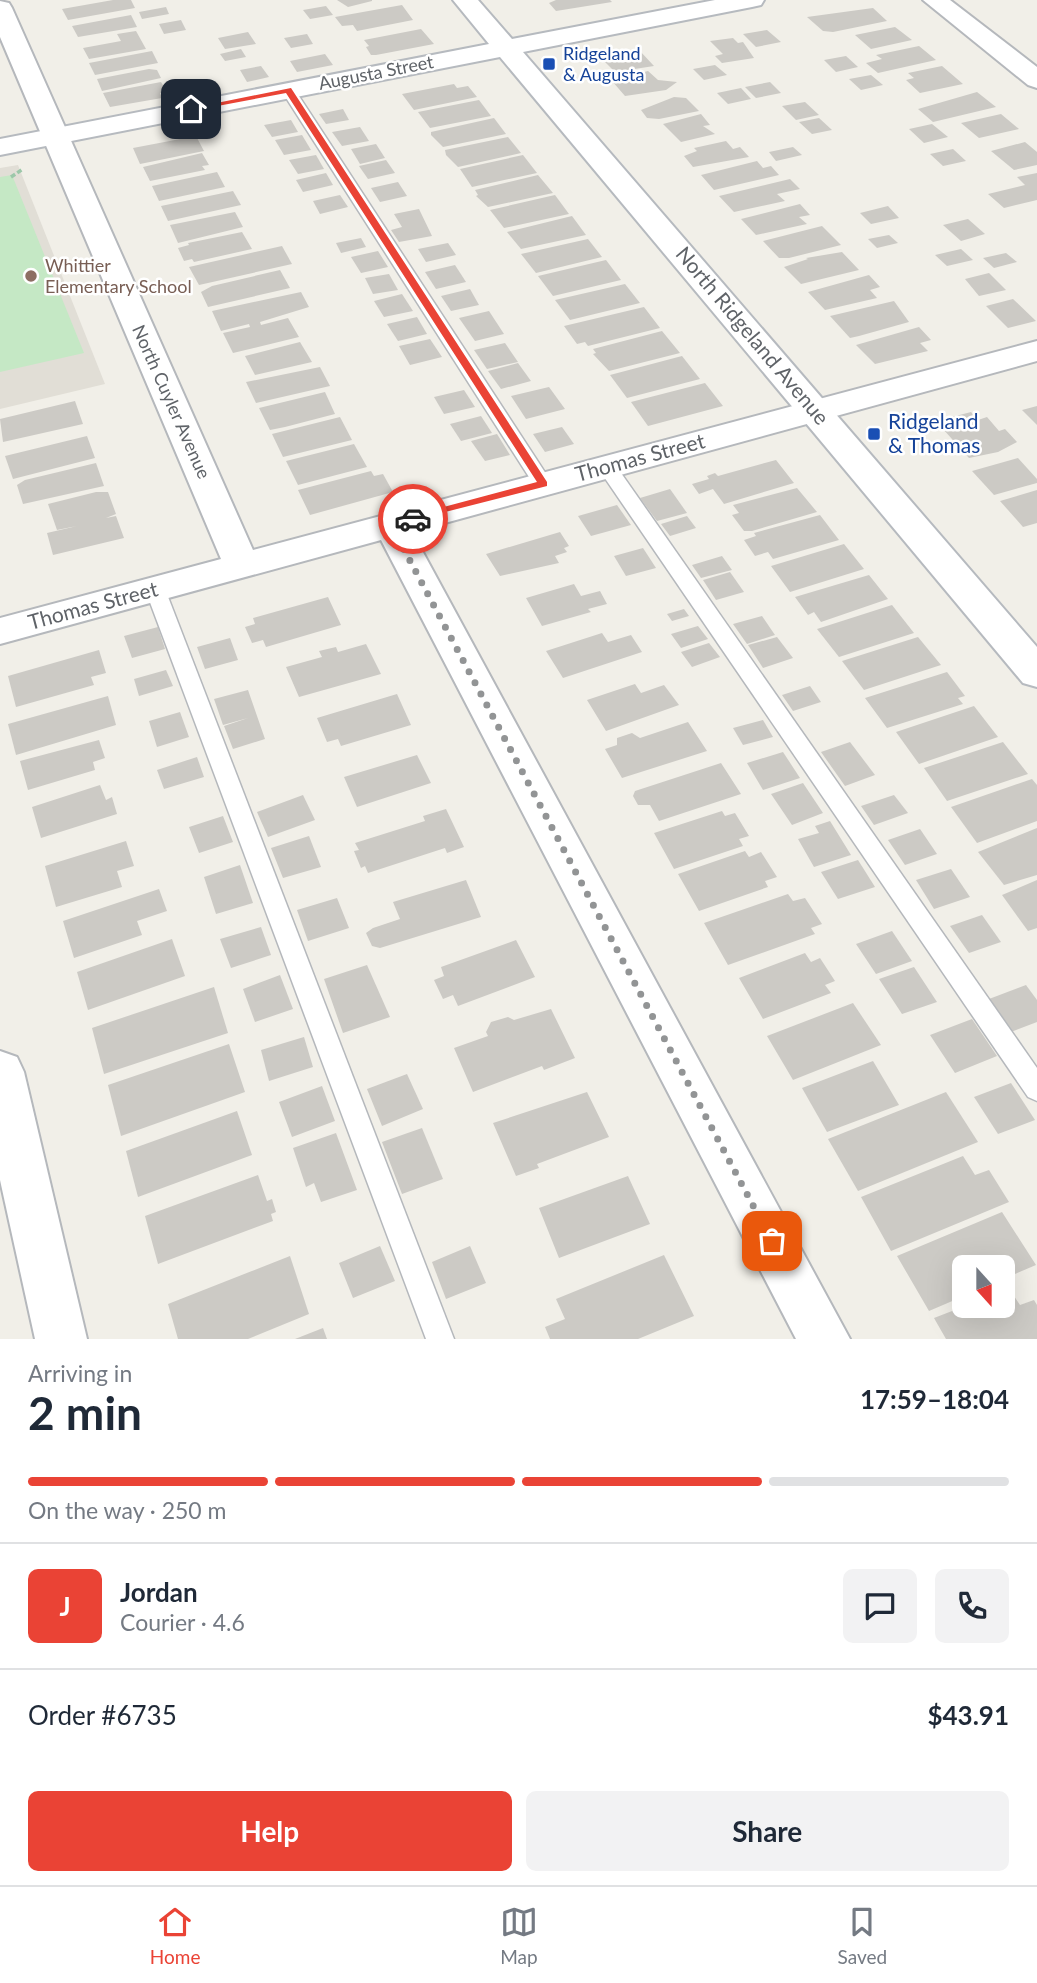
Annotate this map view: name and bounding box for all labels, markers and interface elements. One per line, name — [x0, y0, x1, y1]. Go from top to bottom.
place label: Ridgeland & Augusta — [563, 42, 644, 85]
street label: Augusta Street — [316, 50, 436, 94]
marker: Ridgeland & Augusta — [541, 56, 557, 72]
pin — [161, 79, 221, 139]
icon: home — [172, 90, 210, 128]
street label: North Ridgeland Avenue — [671, 241, 835, 429]
place label: Whittier Elementary School — [45, 254, 192, 297]
marker: Whittier Elementary School — [23, 268, 39, 284]
street label: North Cuyler Avenue — [128, 321, 216, 482]
place label: Ridgeland & Thomas — [888, 408, 980, 457]
marker: Ridgeland & Thomas — [866, 426, 882, 442]
street label: Thomas Street — [572, 427, 708, 486]
courier — [378, 484, 448, 554]
icon: car — [394, 500, 432, 538]
street label: Thomas Street — [25, 575, 161, 634]
pin — [742, 1211, 802, 1271]
icon: bag — [753, 1222, 791, 1260]
north arrow — [952, 1255, 1015, 1318]
map controls — [952, 1255, 1015, 1318]
text: Arriving in — [28, 1359, 132, 1387]
text: 17:59–18:04 — [860, 1383, 1009, 1415]
text: 2 min — [28, 1385, 142, 1440]
text: On the way · 250 m — [28, 1496, 227, 1524]
button: chat — [843, 1569, 917, 1643]
button: phone — [935, 1569, 1009, 1643]
text: Jordan — [120, 1576, 198, 1608]
text: J — [59, 1590, 71, 1622]
text: Courier · 4.6 — [120, 1608, 245, 1636]
text: Order #6735 — [28, 1699, 177, 1731]
text: $43.91 — [927, 1699, 1009, 1731]
button: Help — [28, 1791, 512, 1871]
button: Share — [526, 1791, 1009, 1871]
tab: Home — [150, 1903, 200, 1968]
tab: Map — [500, 1903, 538, 1968]
tab: Saved — [838, 1903, 887, 1968]

